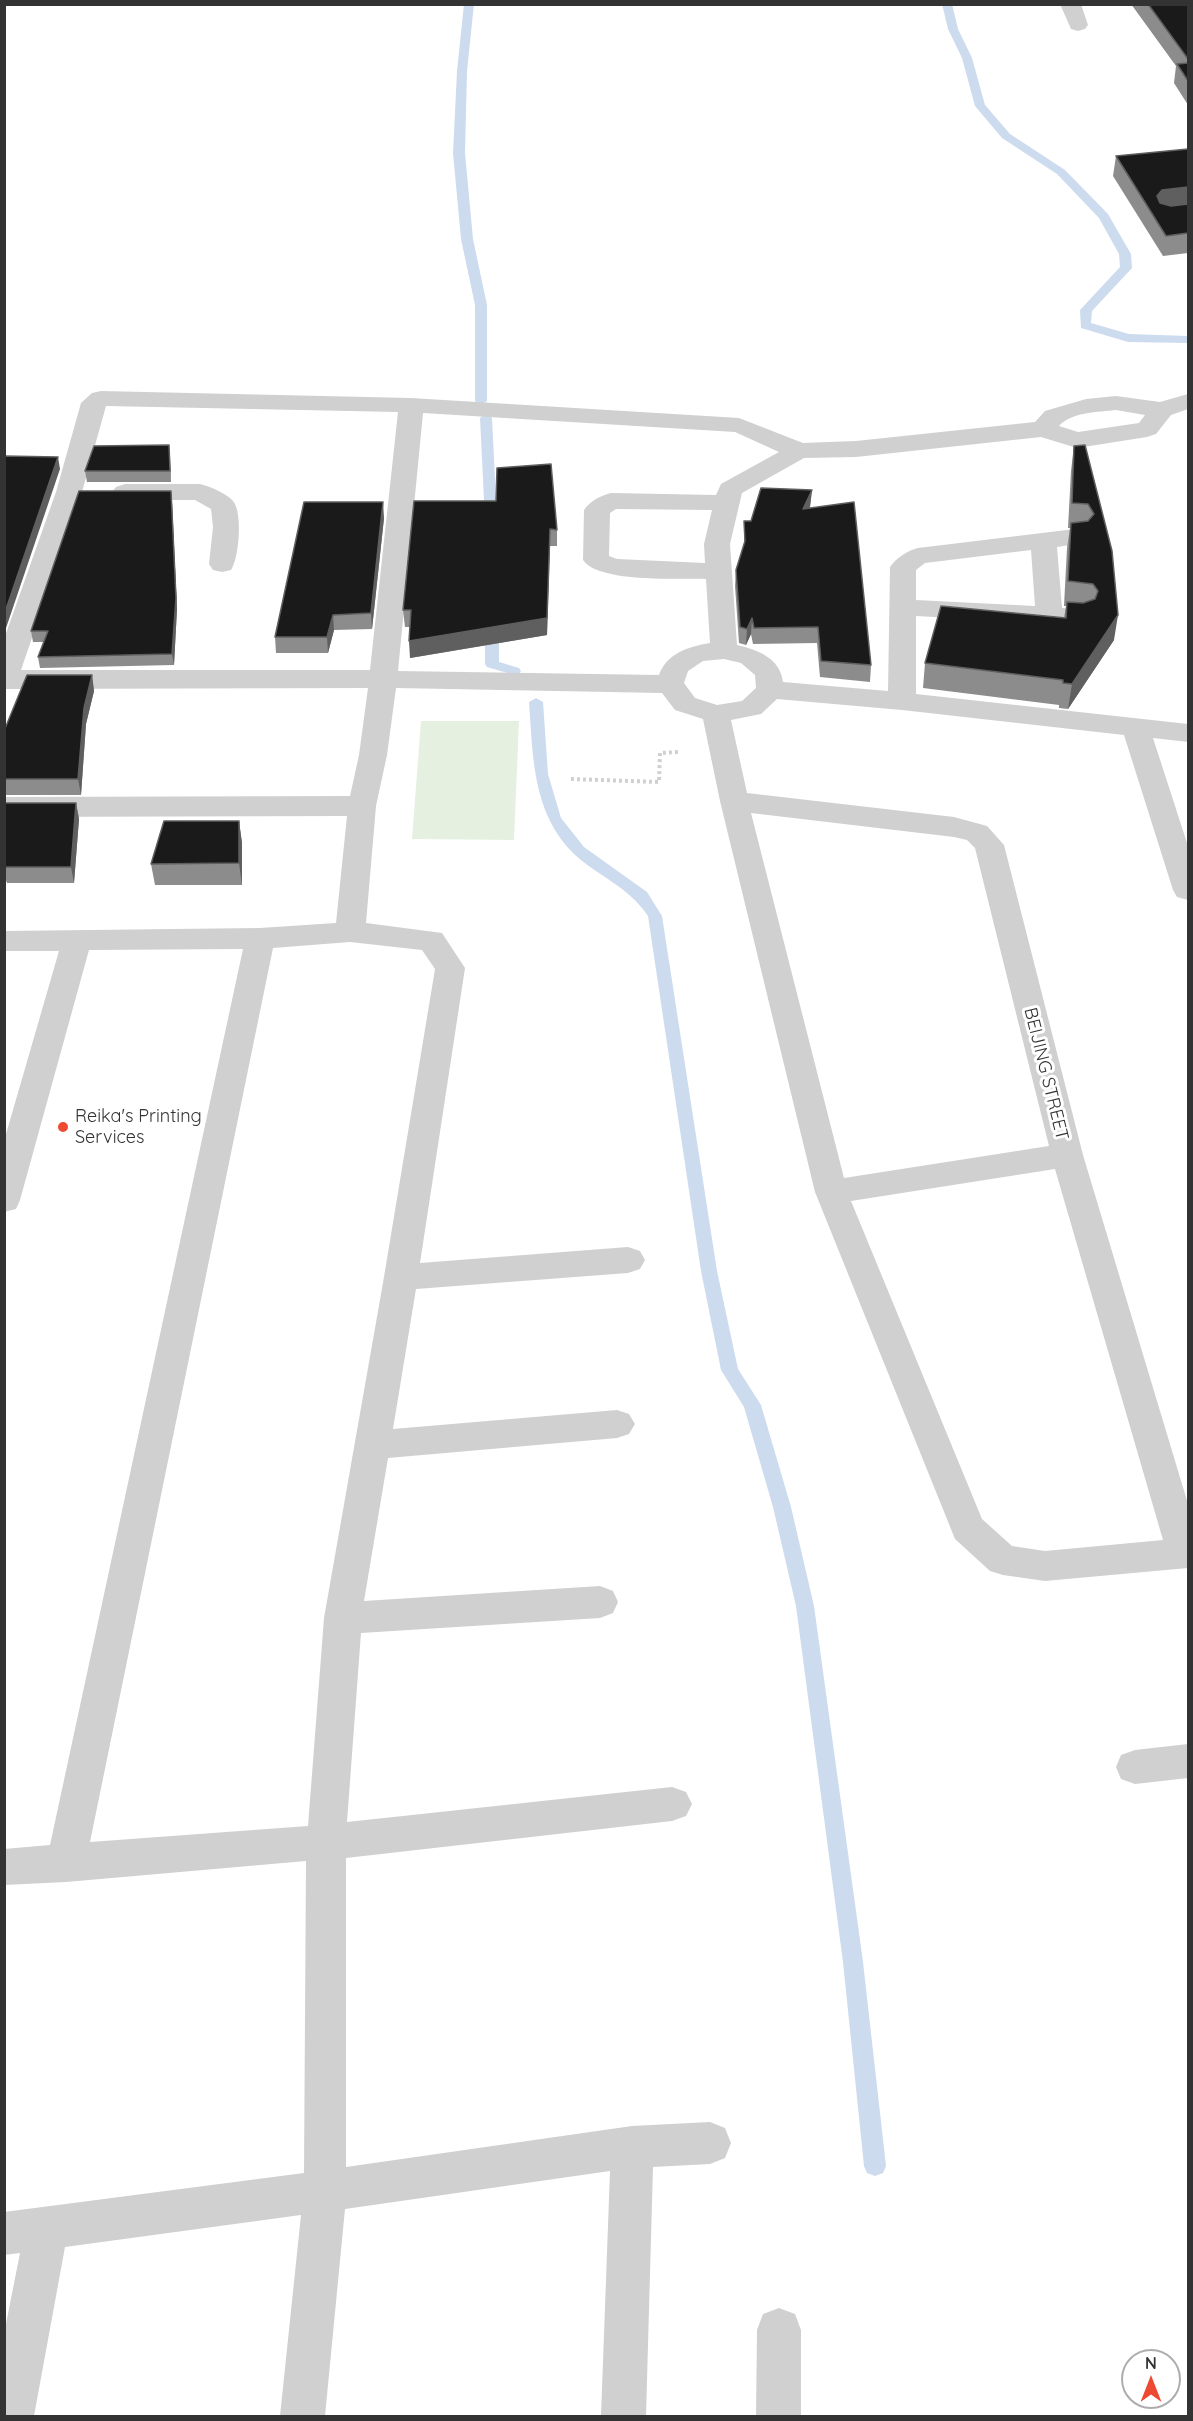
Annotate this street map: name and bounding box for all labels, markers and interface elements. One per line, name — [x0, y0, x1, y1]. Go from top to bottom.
street label: BEIJING STREET — [1019, 1005, 1073, 1143]
place label: Reika's Printing Services — [75, 1106, 202, 1148]
marker: Reika's Printing Services — [56, 1120, 70, 1134]
north arrow — [1121, 2349, 1181, 2409]
text: N — [1145, 2353, 1157, 2373]

